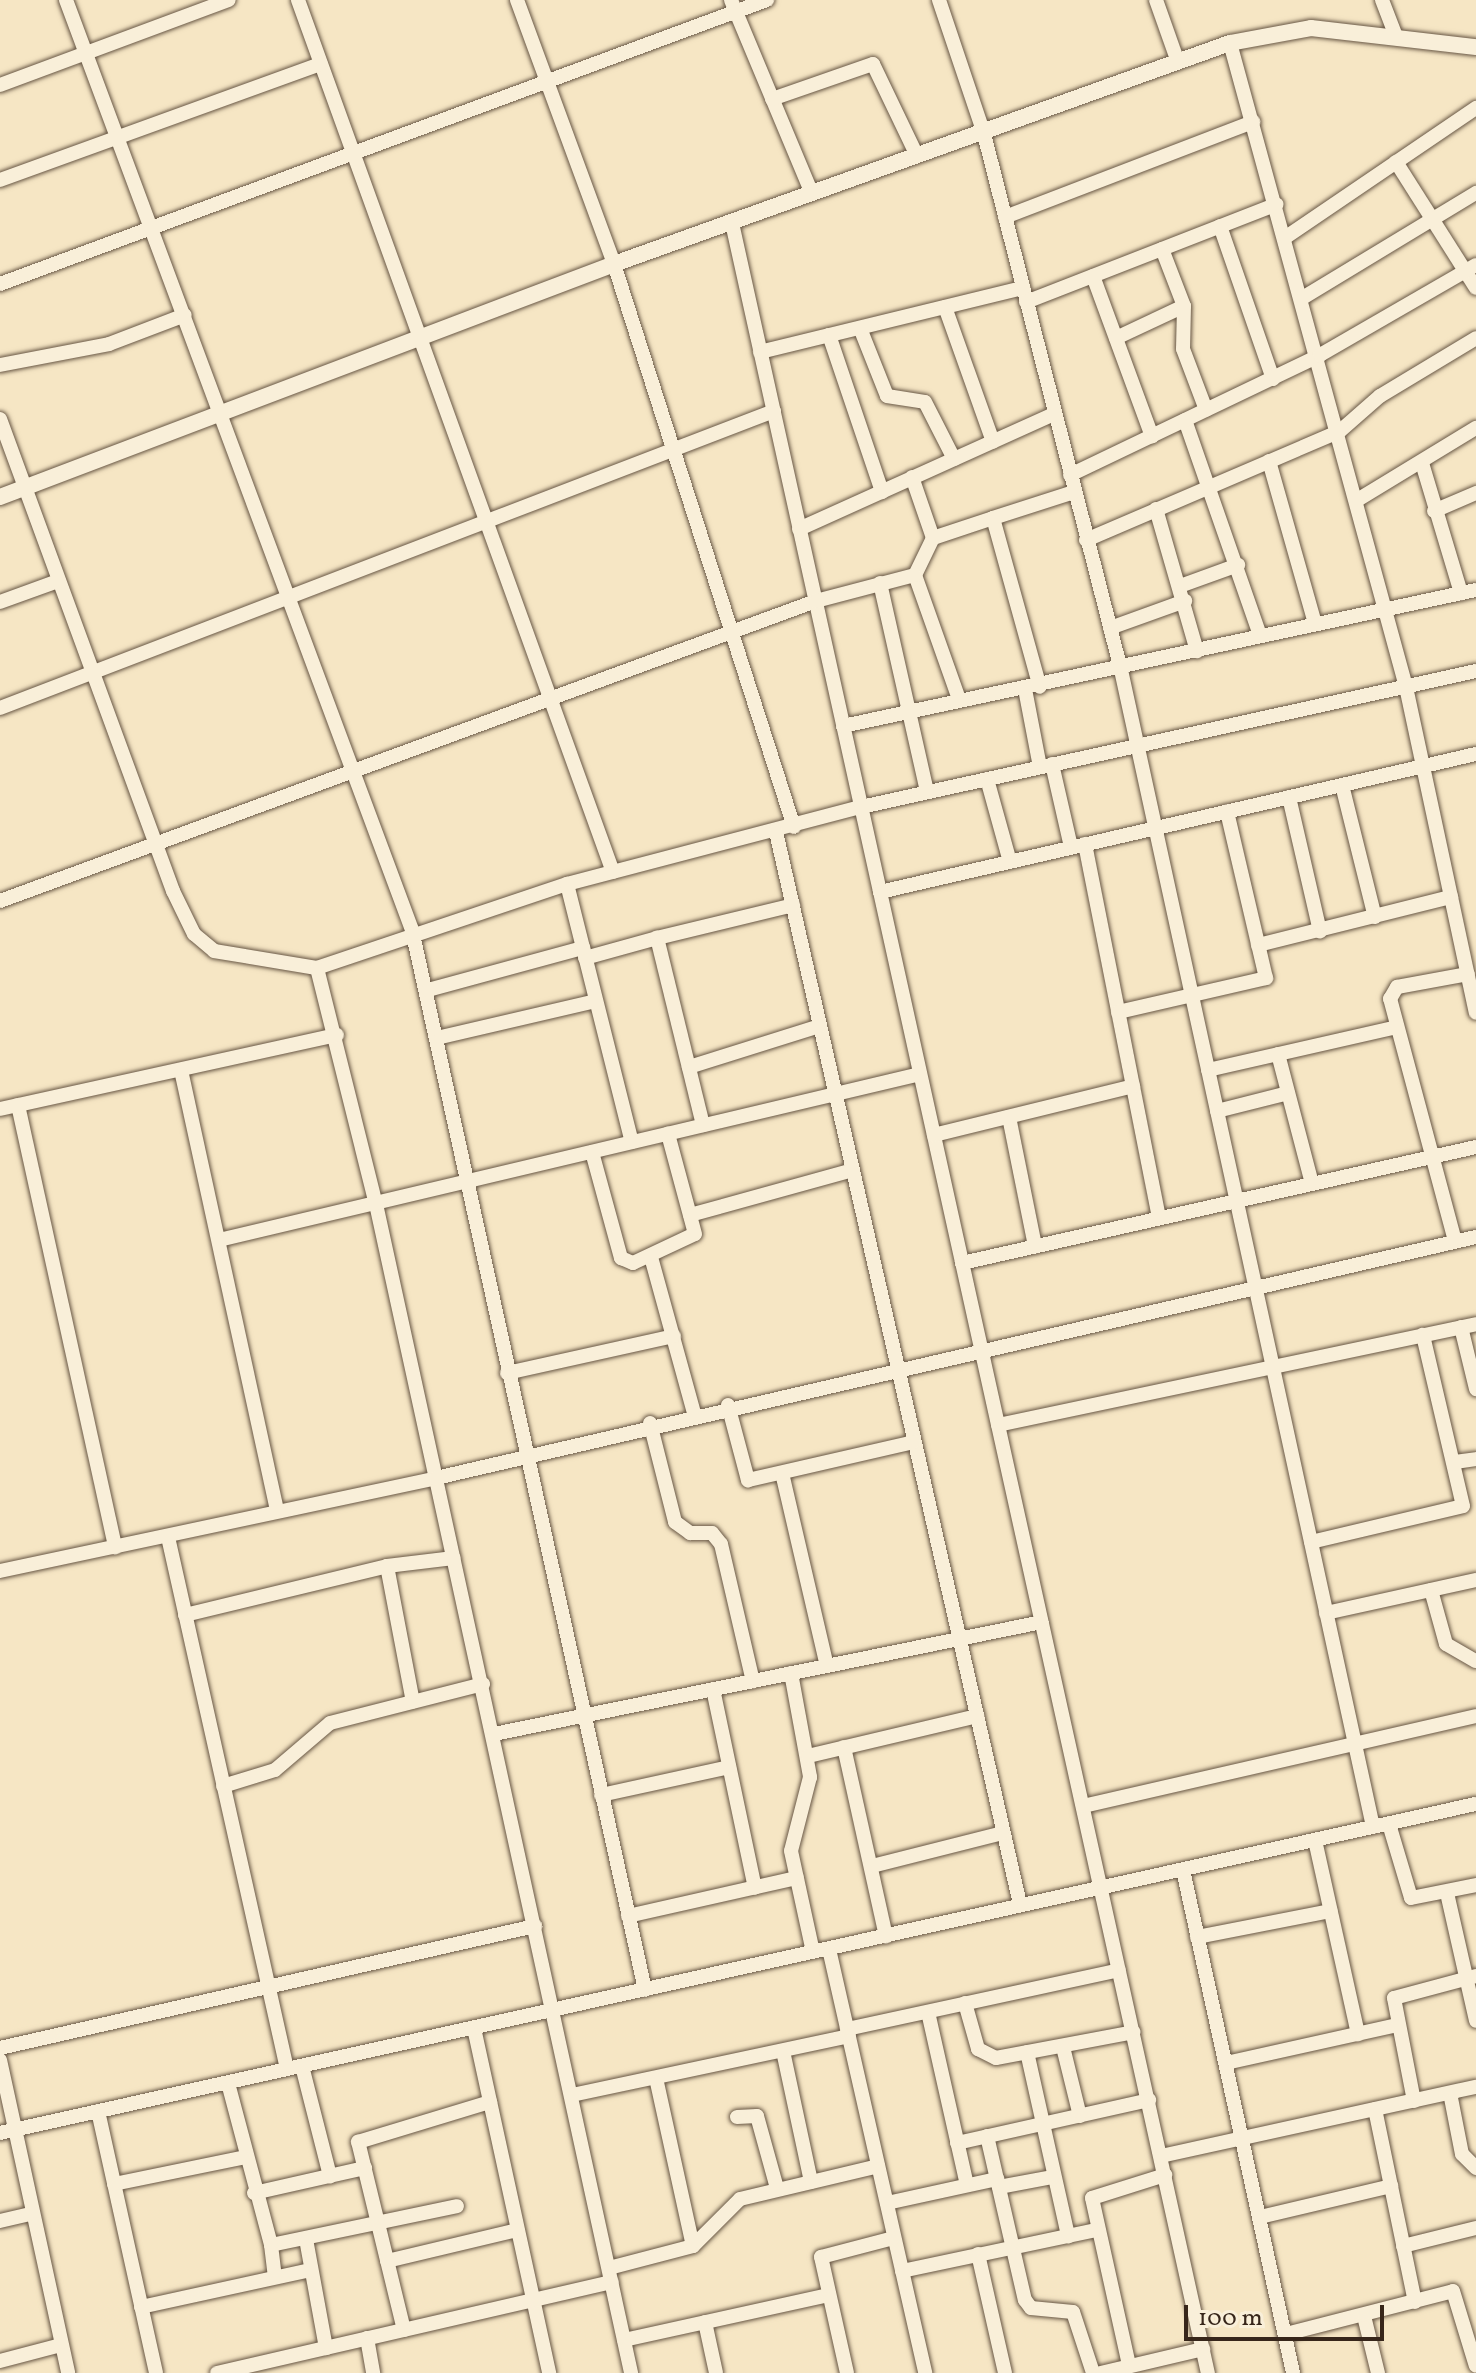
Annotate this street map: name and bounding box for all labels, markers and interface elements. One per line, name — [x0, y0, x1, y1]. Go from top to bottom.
scale bar — [1188, 2289, 1388, 2339]
text: 100 m — [1198, 2302, 1263, 2336]

